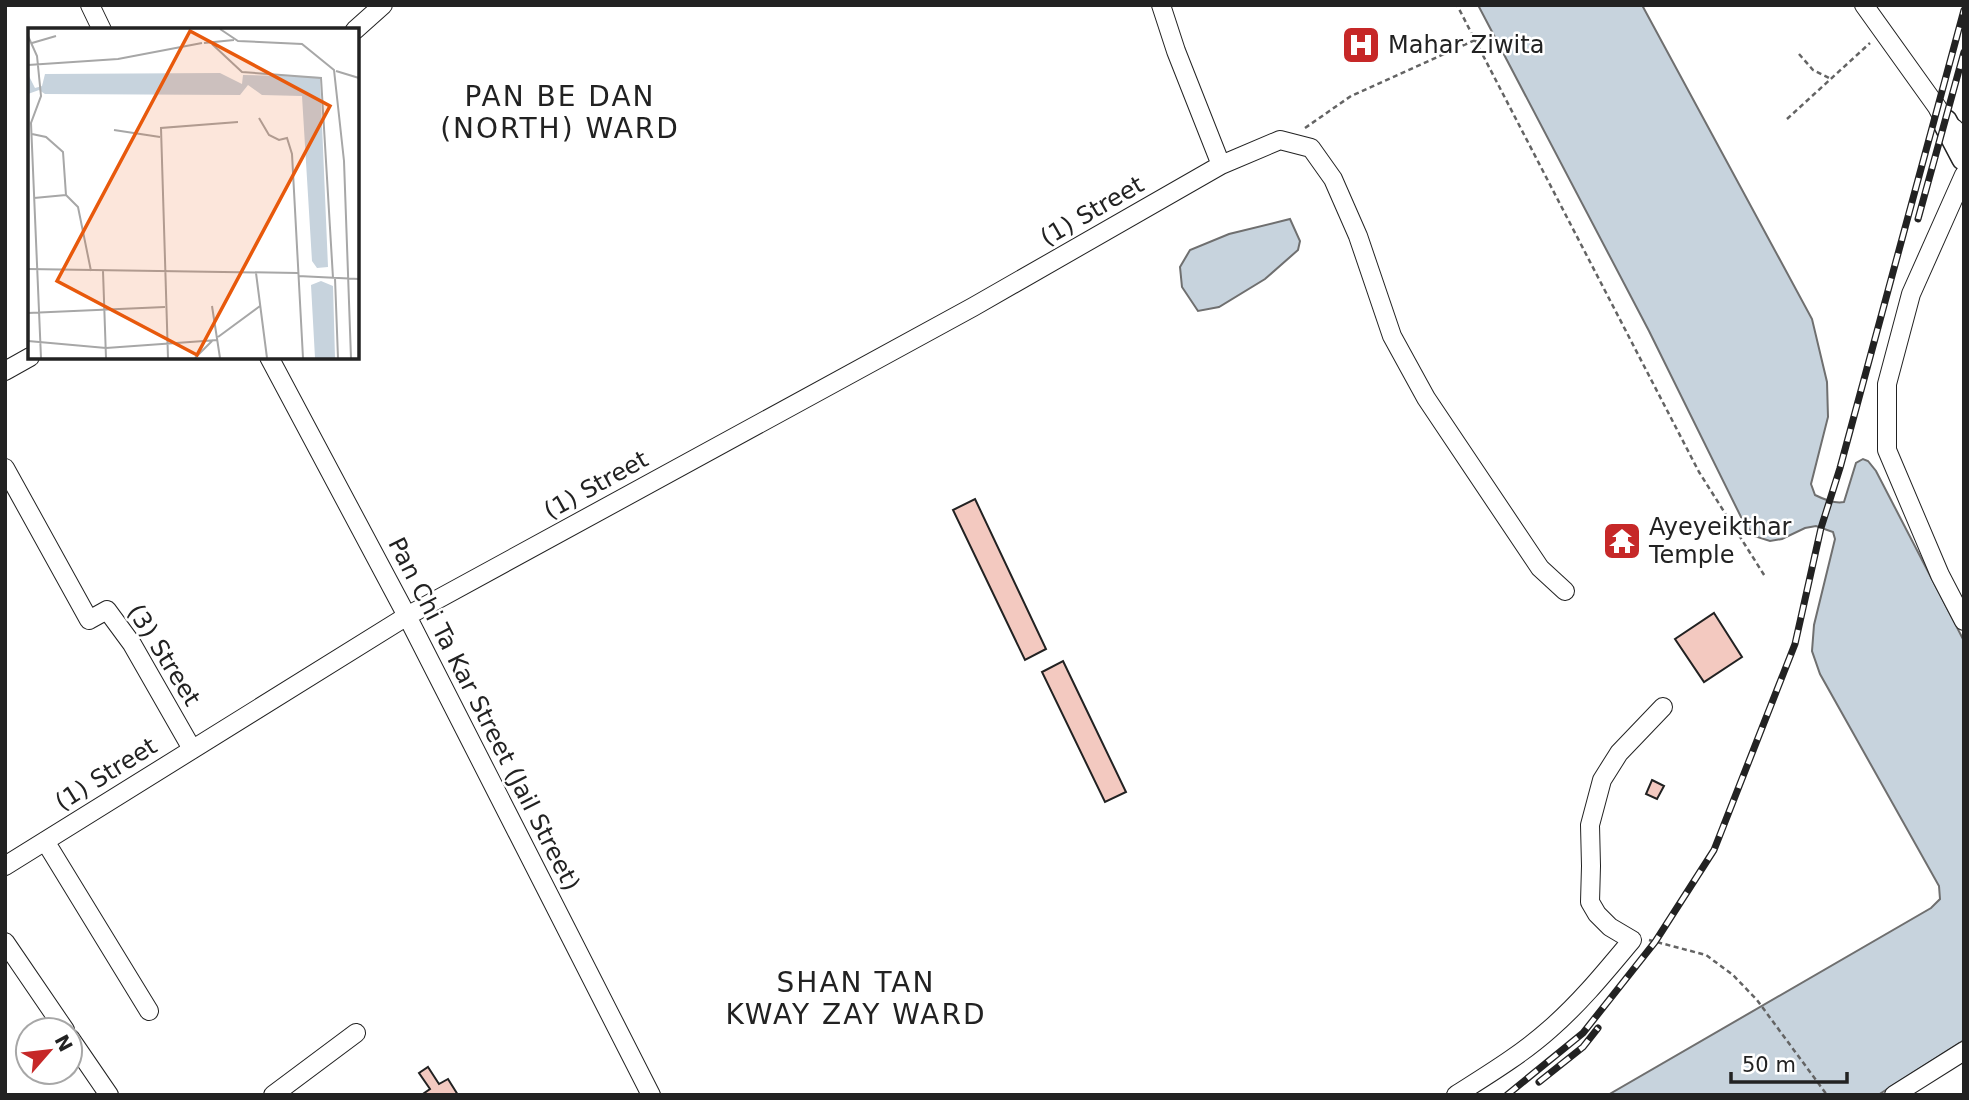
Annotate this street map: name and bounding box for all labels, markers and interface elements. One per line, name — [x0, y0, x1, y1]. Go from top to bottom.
hospital icon: Mahar Ziwita — [1340, 24, 1382, 66]
inset map — [28, 28, 359, 359]
place label: Mahar Ziwita — [1388, 31, 1544, 59]
district label: PAN BE DAN (NORTH) WARD — [440, 80, 680, 145]
street label: (1) Street — [1035, 170, 1149, 252]
street label: (1) Street — [539, 445, 653, 525]
place label: Ayeyeikthar Temple — [1648, 513, 1792, 569]
temple icon: Ayeyeikthar Temple — [1601, 520, 1643, 562]
street label: Pan Chi Ta Kar Street (Jail Street) — [382, 533, 586, 895]
street label: (3) Street — [122, 599, 206, 711]
street label: (1) Street — [50, 732, 162, 816]
district label: SHAN TAN KWAY ZAY WARD — [726, 966, 987, 1031]
north arrow — [14, 1016, 84, 1086]
text: N — [51, 1031, 77, 1055]
scale bar — [1731, 1040, 1846, 1084]
text: 50 m — [1742, 1053, 1796, 1077]

